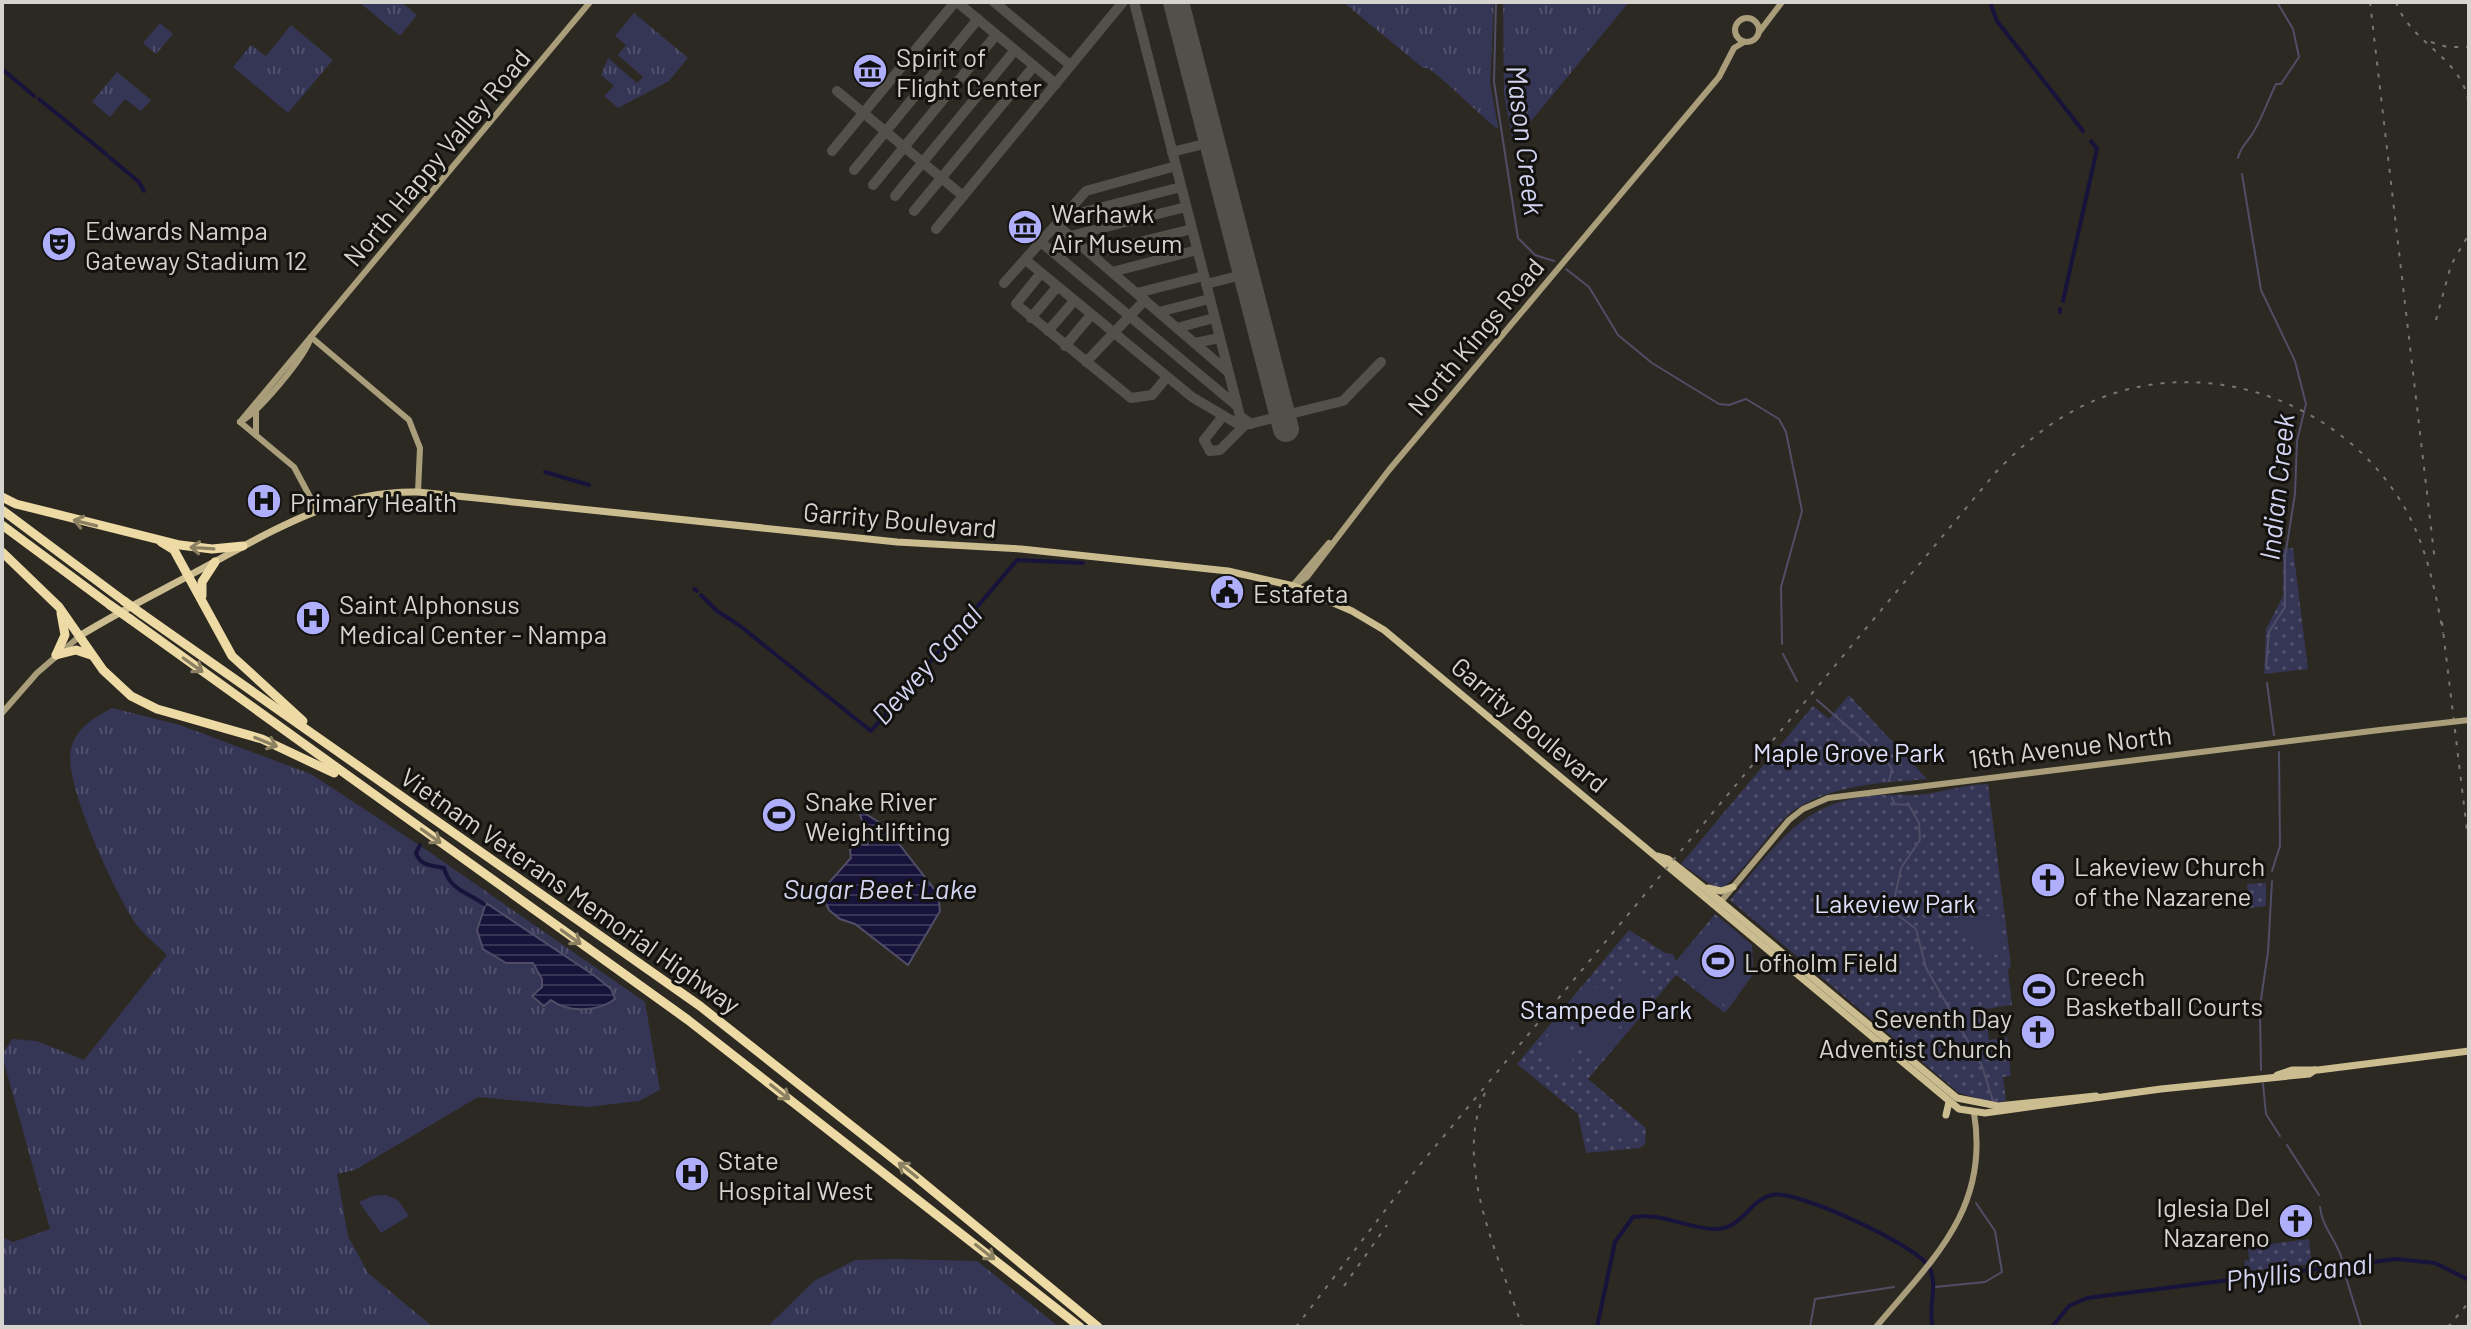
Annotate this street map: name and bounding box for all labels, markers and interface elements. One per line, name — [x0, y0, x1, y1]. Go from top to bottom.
place label: Spirit of Flight Center — [896, 41, 1043, 102]
street label: North Happy Valley Road — [336, 42, 536, 272]
museum icon: Spirit of Flight Center — [851, 52, 889, 90]
water label: Mason Creek — [1500, 63, 1552, 217]
place label: Warhawk Air Museum — [1051, 197, 1182, 258]
museum icon: Warhawk Air Museum — [1006, 208, 1044, 246]
place label: Edwards Nampa Gateway Stadium 12 — [85, 214, 308, 275]
theatre icon: Edwards Nampa Gateway Stadium 12 — [40, 225, 78, 263]
street label: North Kings Road — [1400, 251, 1550, 421]
water label: Indian Creek — [2251, 412, 2301, 562]
hospital icon: Primary Health — [245, 482, 283, 520]
place label: Primary Health — [290, 486, 457, 517]
street label: Garrity Boulevard — [802, 495, 998, 543]
one-way arrow — [73, 515, 98, 530]
one-way arrow — [189, 540, 216, 555]
public building icon: Estafeta — [1208, 573, 1246, 611]
place label: Estafeta — [1253, 577, 1348, 608]
place label: Saint Alphonsus Medical Center - Nampa — [339, 588, 607, 649]
water label: Dewey Canal — [864, 597, 988, 731]
hospital icon: Saint Alphonsus Medical Center - Nampa — [294, 599, 332, 637]
street label: Garrity Boulevard — [1446, 650, 1614, 798]
one-way arrow — [182, 657, 204, 673]
street label: 16th Avenue North — [1967, 718, 2173, 774]
one-way arrow — [253, 735, 278, 750]
park label: Maple Grove Park — [1753, 736, 1945, 767]
street label: Vietnam Veterans Memorial Highway — [395, 760, 747, 1020]
place label: Snake River Weightlifting — [805, 785, 950, 846]
sports icon: Snake River Weightlifting — [760, 796, 798, 834]
one-way arrow — [420, 827, 441, 844]
place label: Lakeview Church of the Nazarene — [2074, 850, 2265, 911]
church icon: Lakeview Church of the Nazarene — [2029, 861, 2067, 899]
water label: Sugar Beet Lake — [783, 871, 977, 905]
park label: Lakeview Park — [1814, 887, 1976, 918]
one-way arrow — [560, 929, 582, 945]
sports icon: Lofholm Field — [1699, 942, 1737, 980]
place label: Lofholm Field — [1744, 946, 1898, 977]
place label: Creech Basketball Courts — [2065, 960, 2263, 1021]
sports icon: Creech Basketball Courts — [2020, 971, 2058, 1009]
park label: Stampede Park — [1520, 993, 1692, 1024]
place label: Seventh Day Adventist Church — [1819, 1002, 2012, 1063]
church icon: Seventh Day Adventist Church — [2019, 1013, 2057, 1051]
one-way arrow — [769, 1083, 790, 1100]
place label: State Hospital West — [718, 1144, 874, 1205]
hospital icon: State Hospital West — [673, 1155, 711, 1193]
one-way arrow — [898, 1161, 919, 1179]
place label: Iglesia Del Nazareno — [2156, 1191, 2270, 1252]
church icon: Iglesia Del Nazareno — [2277, 1202, 2315, 1240]
one-way arrow — [974, 1243, 995, 1260]
water label: Phyllis Canal — [2224, 1245, 2374, 1297]

